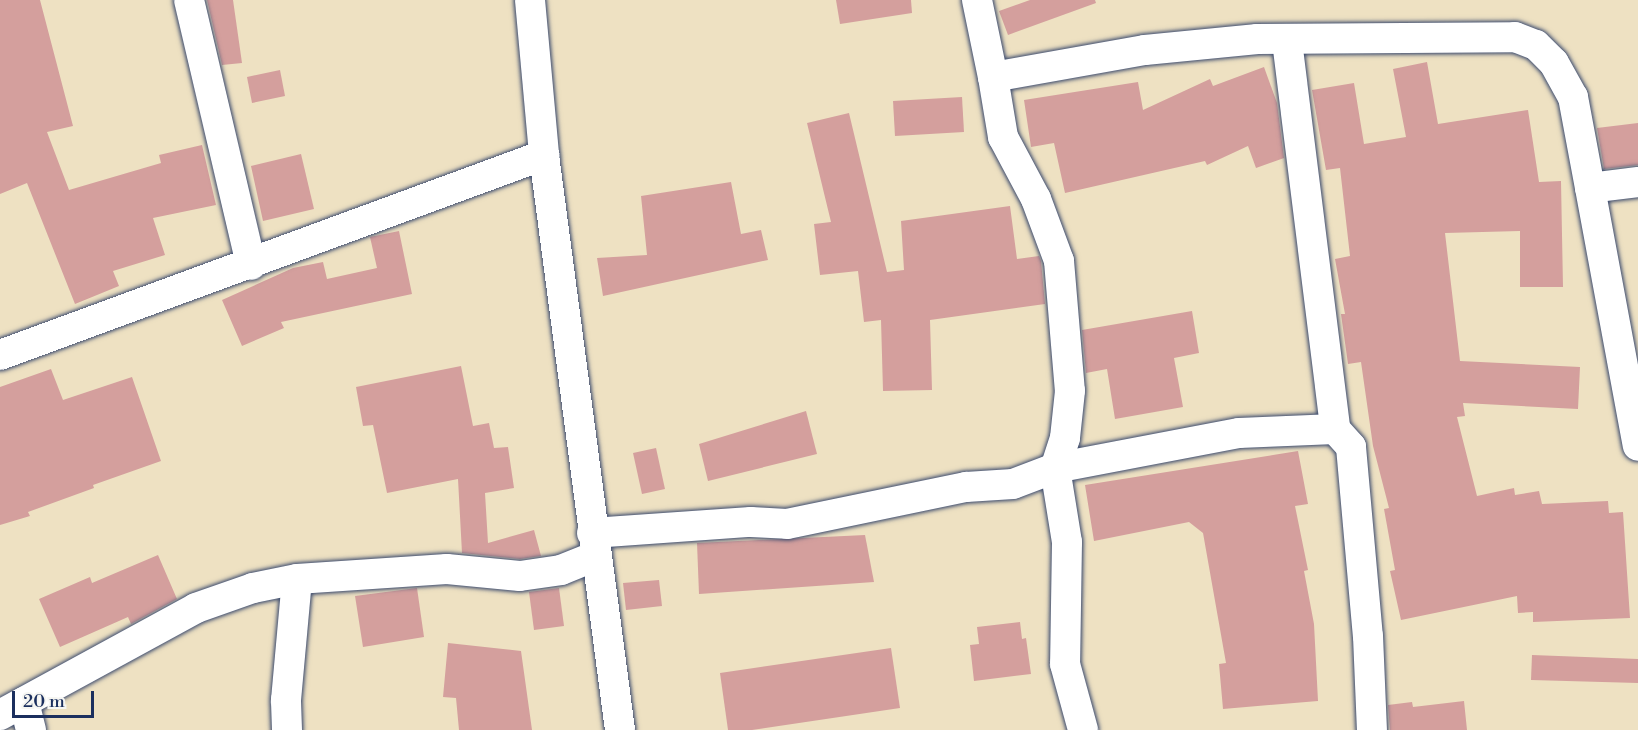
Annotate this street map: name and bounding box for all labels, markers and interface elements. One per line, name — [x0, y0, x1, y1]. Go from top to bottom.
scale bar — [15, 679, 98, 717]
text: 20 m — [23, 690, 65, 713]

